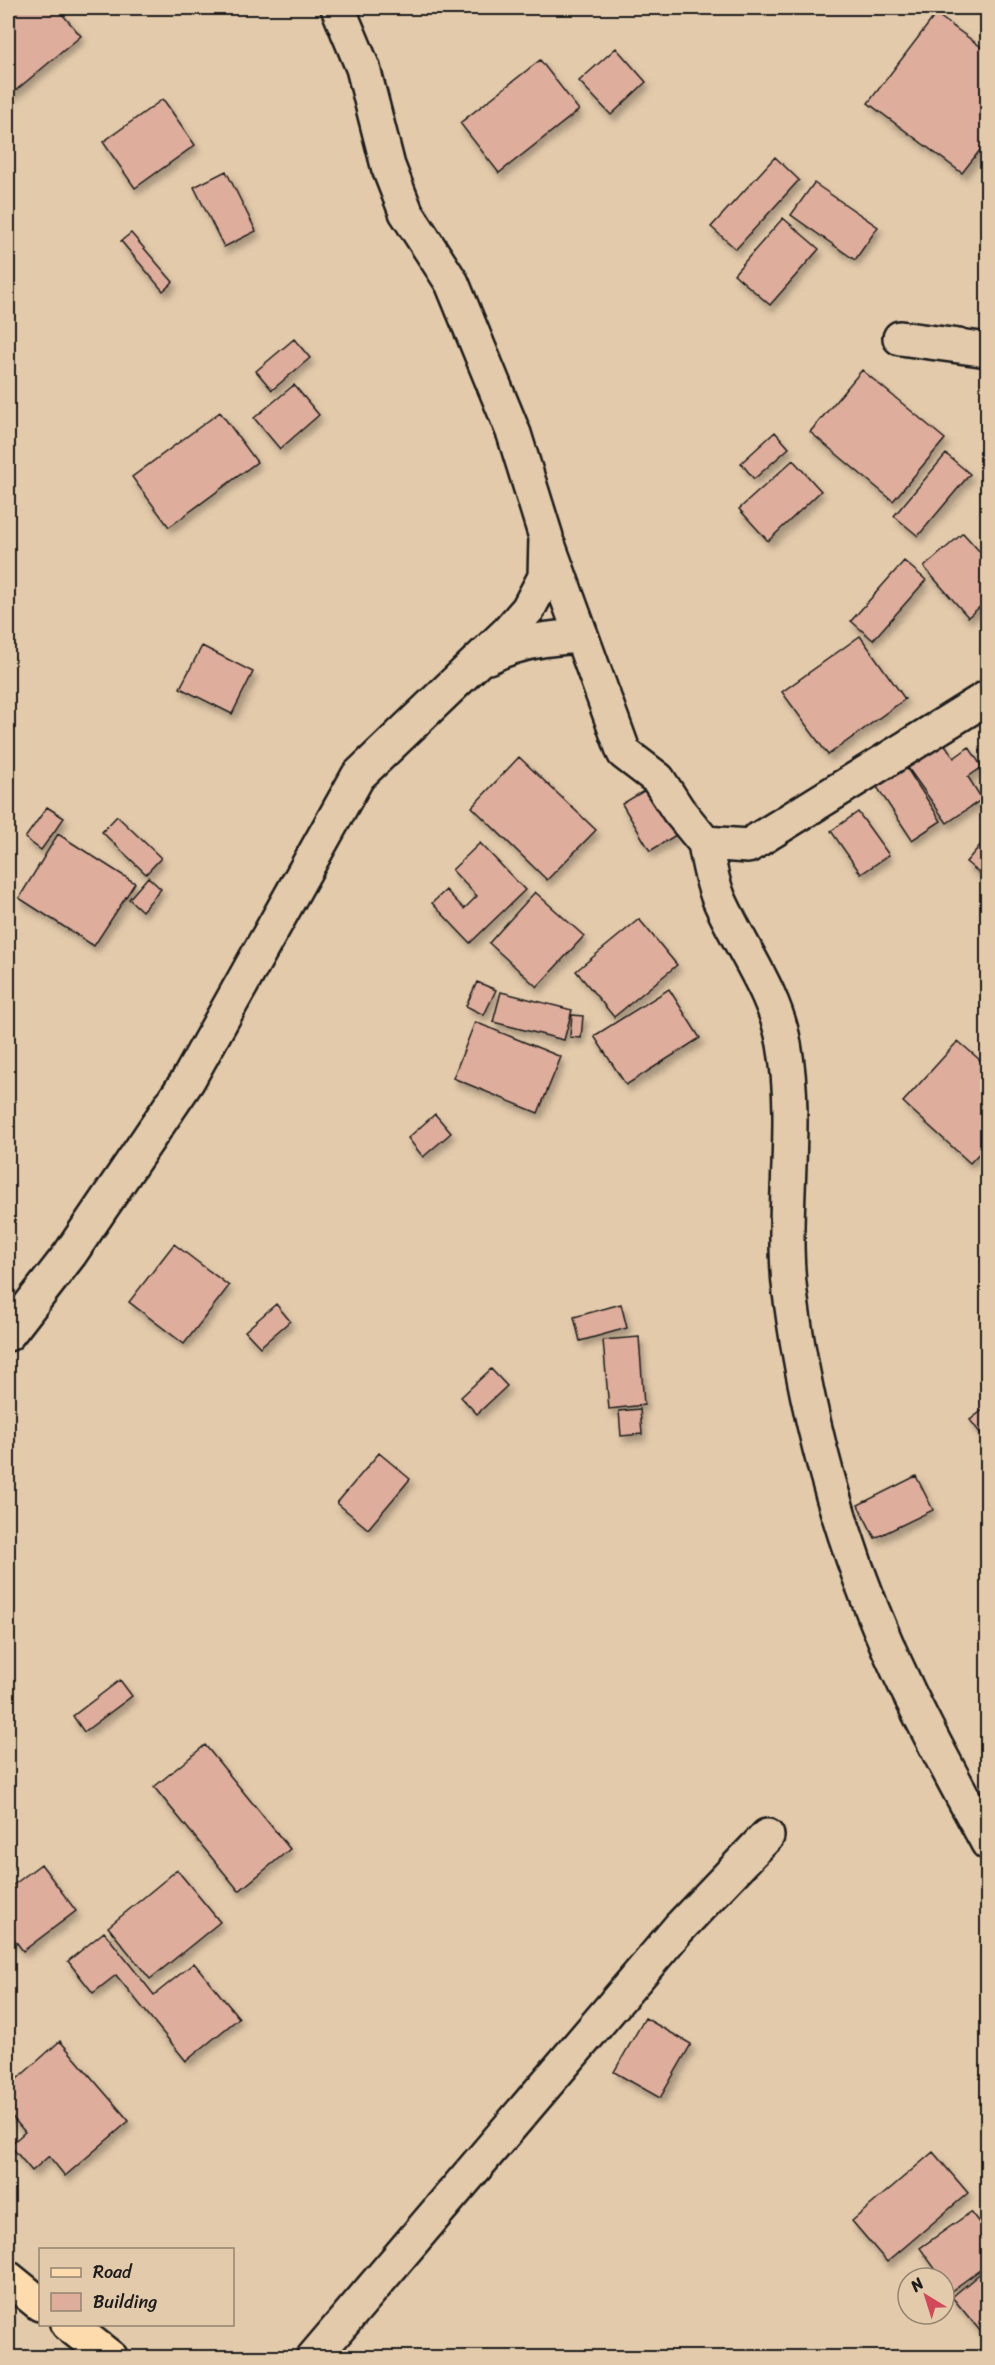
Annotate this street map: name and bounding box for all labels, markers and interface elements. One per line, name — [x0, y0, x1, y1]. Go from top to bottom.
legend — [39, 2248, 234, 2326]
text: Road — [93, 2256, 133, 2288]
north arrow — [896, 2266, 956, 2326]
text: N — [903, 2269, 931, 2300]
text: Building — [93, 2286, 157, 2318]

